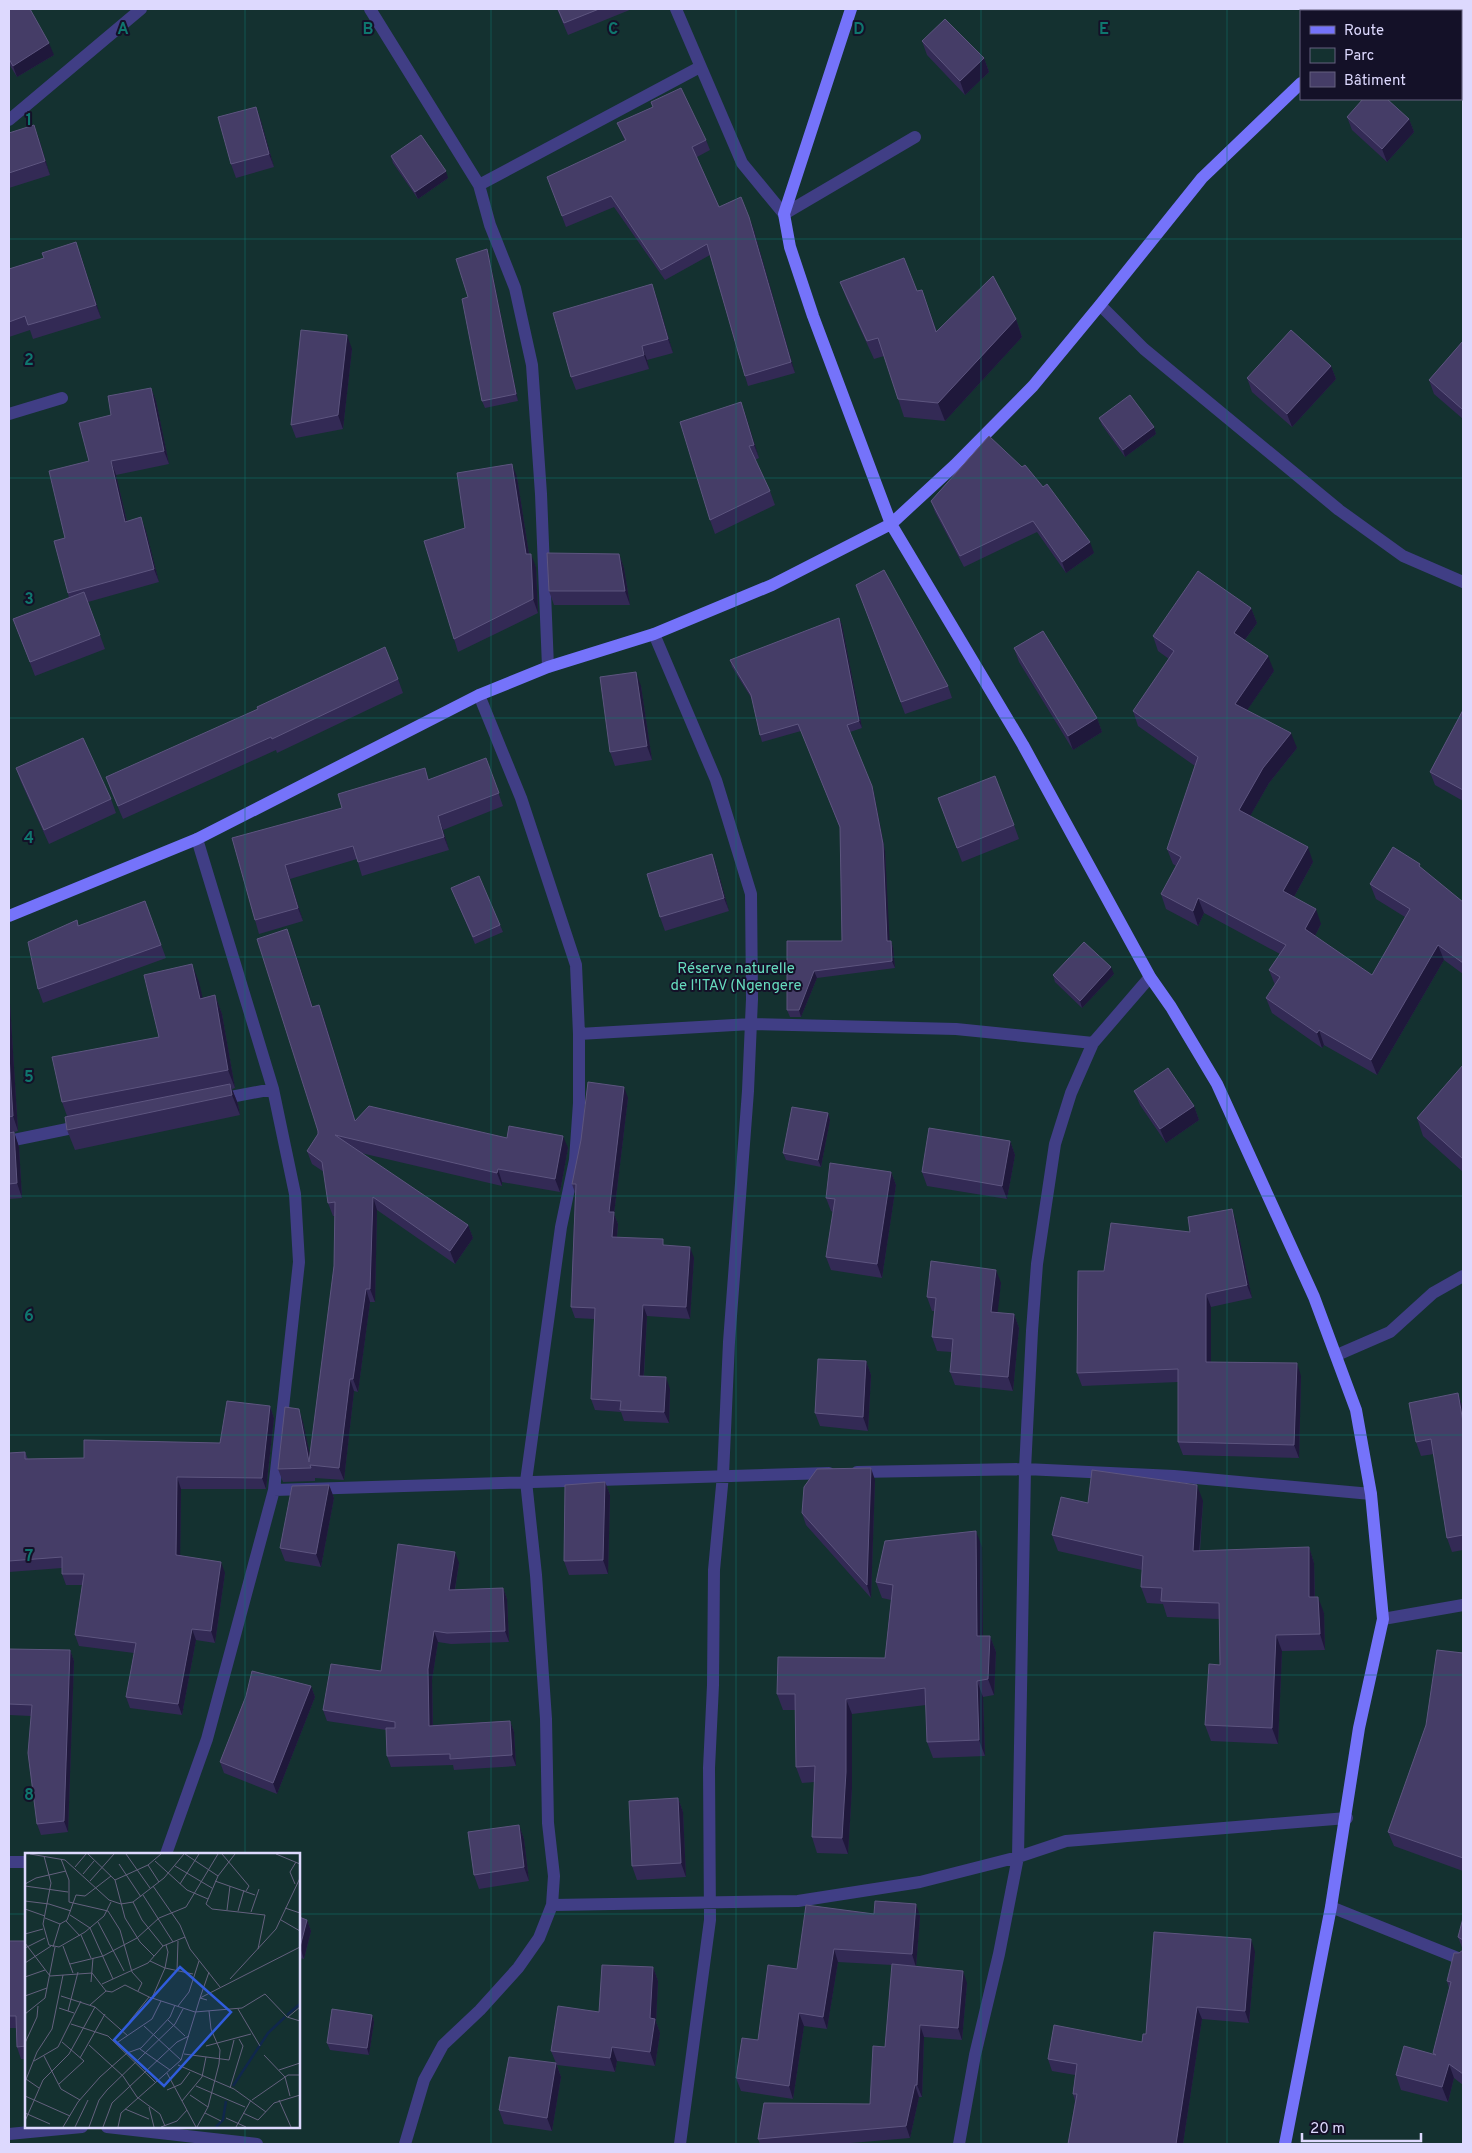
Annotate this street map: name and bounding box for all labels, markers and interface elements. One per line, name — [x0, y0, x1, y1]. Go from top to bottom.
legend — [1300, 10, 1462, 100]
text: A — [117, 20, 129, 40]
text: B — [362, 20, 374, 40]
text: C — [608, 20, 618, 40]
text: D — [853, 20, 865, 40]
text: E — [1099, 20, 1109, 40]
text: Route — [1344, 22, 1384, 41]
text: Parc — [1344, 47, 1374, 66]
text: Bâtiment — [1344, 72, 1406, 91]
text: 1 — [26, 111, 32, 131]
text: 2 — [24, 351, 34, 371]
text: 3 — [24, 590, 34, 610]
text: 4 — [24, 829, 34, 849]
park label: Réserve naturelle de l'ITAV (Ngengere — [670, 960, 802, 996]
text: 5 — [24, 1068, 34, 1088]
text: 6 — [24, 1307, 34, 1327]
text: 7 — [25, 1547, 33, 1567]
text: 8 — [24, 1786, 34, 1806]
inset map — [25, 1853, 300, 2128]
scale bar — [1302, 2110, 1421, 2142]
text: 20 m — [1310, 2120, 1345, 2139]

